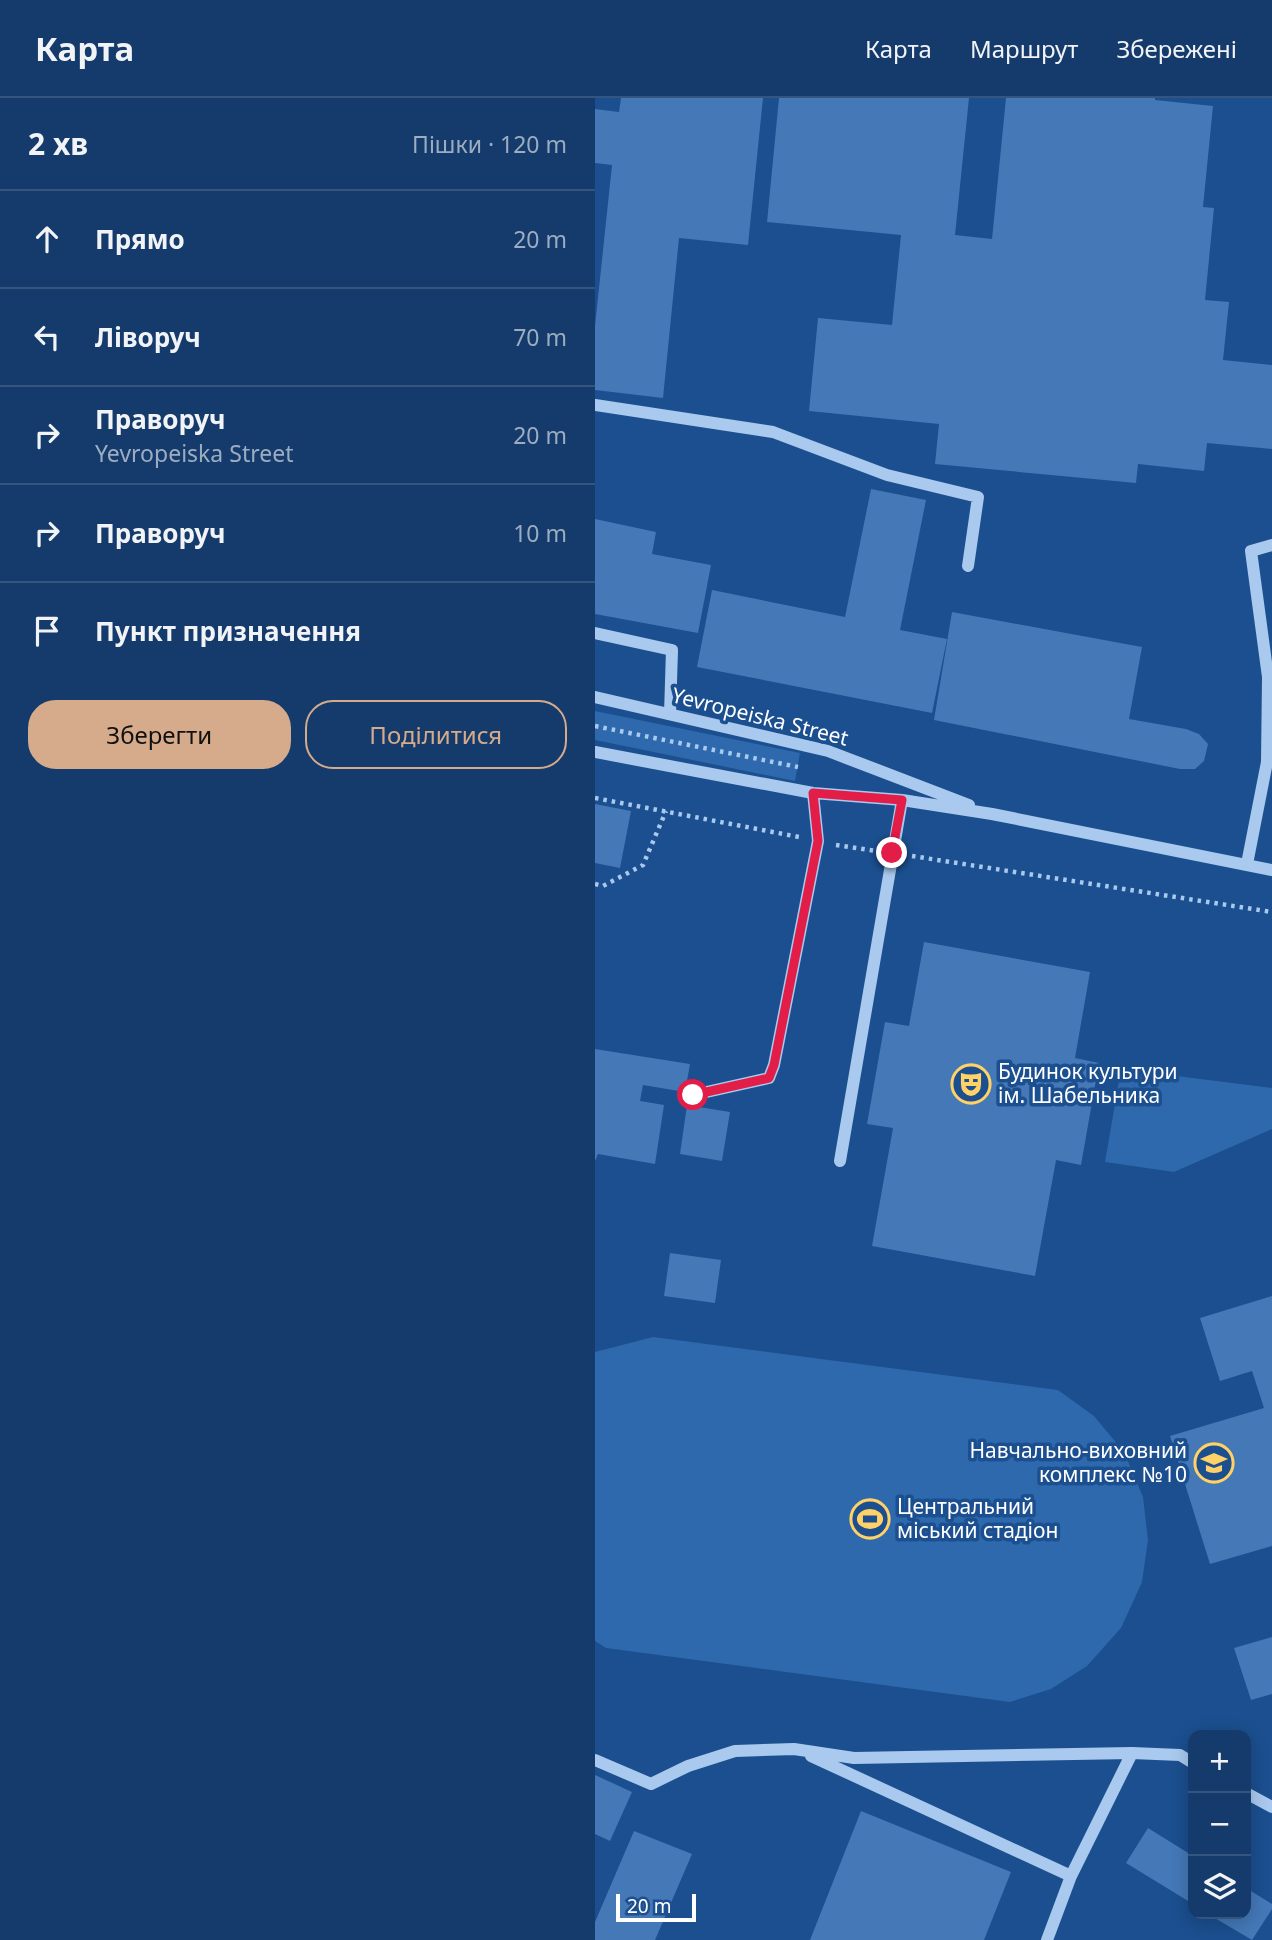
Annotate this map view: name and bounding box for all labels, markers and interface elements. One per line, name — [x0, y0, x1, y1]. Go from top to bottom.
text: Карта — [35, 26, 134, 71]
text: Карта — [865, 32, 932, 65]
text: Маршрут — [970, 32, 1078, 65]
text: Збережені — [1116, 32, 1237, 65]
text: 2 хв — [28, 123, 88, 164]
text: Пішки · 120 m — [412, 128, 567, 160]
icon: ahead — [28, 220, 66, 258]
text: Прямо — [95, 221, 185, 257]
text: 20 m — [513, 223, 567, 255]
icon: left — [28, 318, 66, 356]
text: Ліворуч — [95, 319, 201, 355]
text: 70 m — [513, 321, 567, 353]
text: Праворуч — [95, 401, 226, 437]
icon: right — [28, 416, 66, 454]
text: 20 m — [513, 419, 567, 451]
text: Yevropeiska Street — [95, 437, 293, 469]
icon: right — [28, 514, 66, 552]
text: Праворуч — [95, 515, 226, 551]
text: 10 m — [513, 517, 567, 549]
icon: arrive — [28, 612, 66, 650]
text: Пункт призначення — [95, 613, 361, 649]
street label: Yevropeiska Street — [669, 681, 852, 752]
button: Зберегти — [28, 700, 291, 769]
button: Поділитися — [305, 700, 567, 769]
route end — [876, 837, 907, 868]
place label: Будинок культури ім. Шабельника — [998, 1057, 1178, 1109]
theatre icon: Будинок культури ім. Шабельника — [950, 1063, 992, 1105]
route start — [677, 1079, 708, 1110]
place label: Навчально-виховний комплекс №10 — [969, 1436, 1187, 1488]
school or university icon: Навчально-виховний комплекс №10 — [1193, 1442, 1235, 1484]
place label: Центральний міський стадіон — [897, 1492, 1058, 1544]
sports icon: Центральний міський стадіон — [849, 1498, 891, 1540]
map controls — [1188, 1730, 1251, 1919]
button: + — [1188, 1730, 1251, 1793]
button: − — [1188, 1793, 1251, 1856]
button: layers — [1188, 1856, 1251, 1919]
scale bar — [616, 1891, 697, 1923]
text: 20 m — [627, 1893, 671, 1919]

